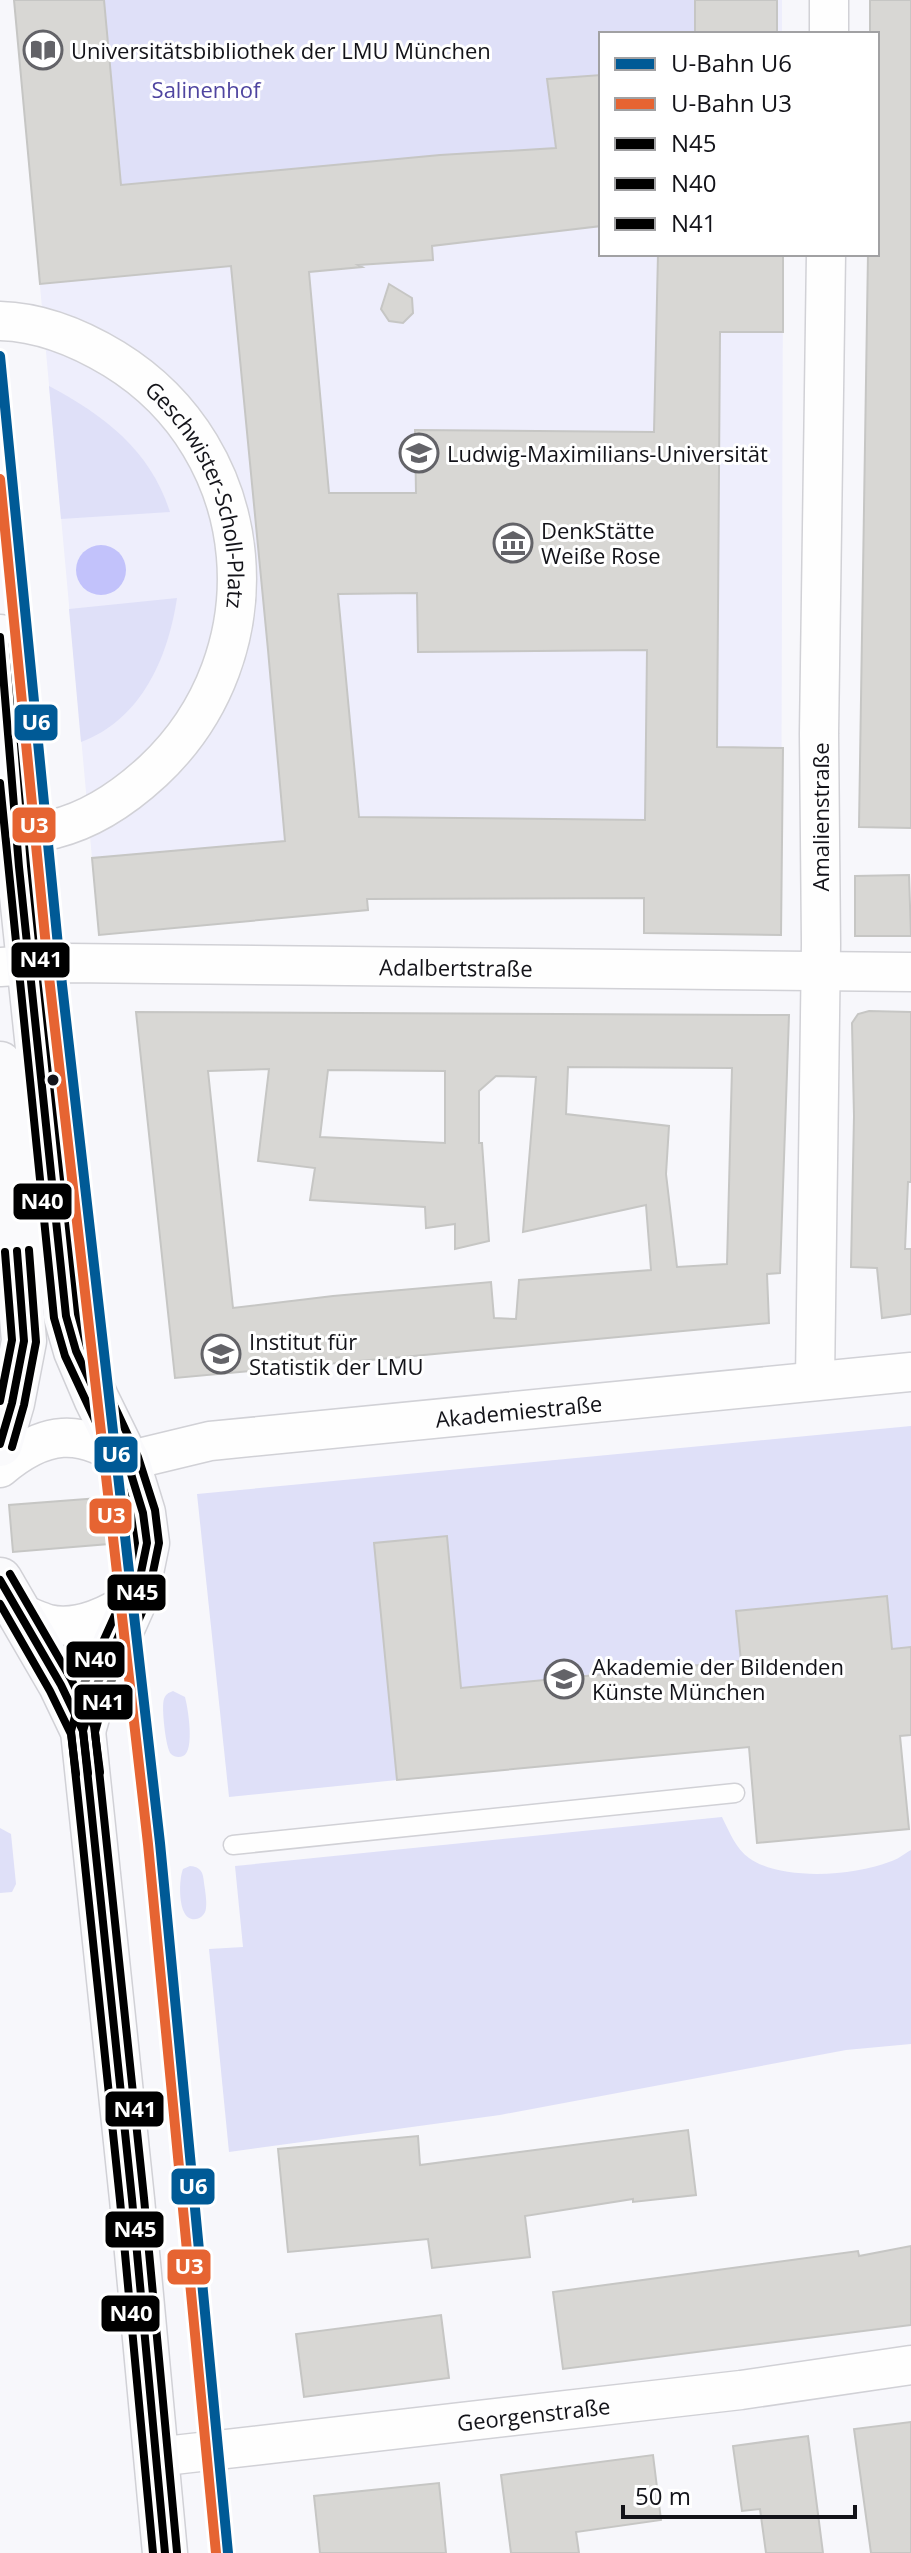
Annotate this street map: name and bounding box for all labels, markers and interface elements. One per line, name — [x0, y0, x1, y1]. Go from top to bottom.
library icon: Universitätsbibliothek der LMU München — [22, 29, 64, 71]
legend — [599, 32, 879, 256]
place label: Universitätsbibliothek der LMU München — [71, 35, 491, 65]
text: U-Bahn U6 — [671, 46, 792, 79]
park label: Salinenhof — [152, 74, 262, 104]
text: U-Bahn U3 — [671, 86, 792, 119]
text: N45 — [671, 126, 717, 159]
text: N40 — [671, 166, 717, 199]
text: N41 — [671, 206, 717, 239]
street label: Geschwister-Scholl-Platz — [139, 374, 252, 610]
school or university icon: Ludwig-Maximilians-Universität — [398, 432, 440, 474]
place label: Ludwig-Maximilians-Universität — [447, 438, 768, 468]
place label: DenkStätte Weiße Rose — [541, 515, 661, 570]
museum icon: DenkStätte Weiße Rose — [492, 522, 534, 564]
line badge: U6 — [13, 703, 59, 742]
text: U6 — [21, 706, 51, 736]
street label: Amalienstraße — [805, 742, 835, 892]
line badge: U3 — [11, 806, 57, 844]
text: U3 — [19, 809, 49, 839]
line badge: N41 — [10, 941, 71, 979]
text: N41 — [19, 943, 63, 973]
street label: Adalbertstraße — [379, 951, 533, 983]
unlabelled marker — [45, 1072, 61, 1088]
line badge: N40 — [12, 1182, 73, 1221]
text: N40 — [20, 1185, 64, 1215]
place label: Institut für Statistik der LMU — [249, 1326, 424, 1381]
school or university icon: Institut für Statistik der LMU — [200, 1333, 242, 1375]
street label: Akademiestraße — [434, 1387, 603, 1434]
line badge: U6 — [93, 1435, 139, 1474]
text: U6 — [101, 1438, 131, 1468]
line badge: U3 — [88, 1497, 133, 1535]
text: U3 — [96, 1499, 126, 1529]
line badge: N45 — [106, 1573, 167, 1612]
text: N45 — [115, 1576, 159, 1606]
line badge: N40 — [65, 1640, 126, 1679]
text: N40 — [73, 1643, 117, 1673]
place label: Akademie der Bildenden Künste München — [592, 1651, 844, 1706]
school or university icon: Akademie der Bildenden Künste München — [543, 1658, 585, 1700]
line badge: N41 — [73, 1683, 134, 1721]
text: N41 — [81, 1686, 125, 1716]
line badge: N41 — [104, 2090, 165, 2128]
text: N41 — [113, 2093, 157, 2123]
line badge: U6 — [170, 2167, 216, 2206]
text: U6 — [178, 2170, 208, 2200]
line badge: N45 — [104, 2210, 165, 2249]
text: N45 — [113, 2213, 157, 2243]
line badge: U3 — [166, 2248, 212, 2286]
text: U3 — [174, 2250, 204, 2280]
line badge: N40 — [100, 2294, 161, 2333]
text: N40 — [109, 2297, 153, 2327]
street label: Georgenstraße — [455, 2390, 612, 2437]
scale bar — [623, 2469, 855, 2519]
text: 50 m — [635, 2479, 691, 2512]

